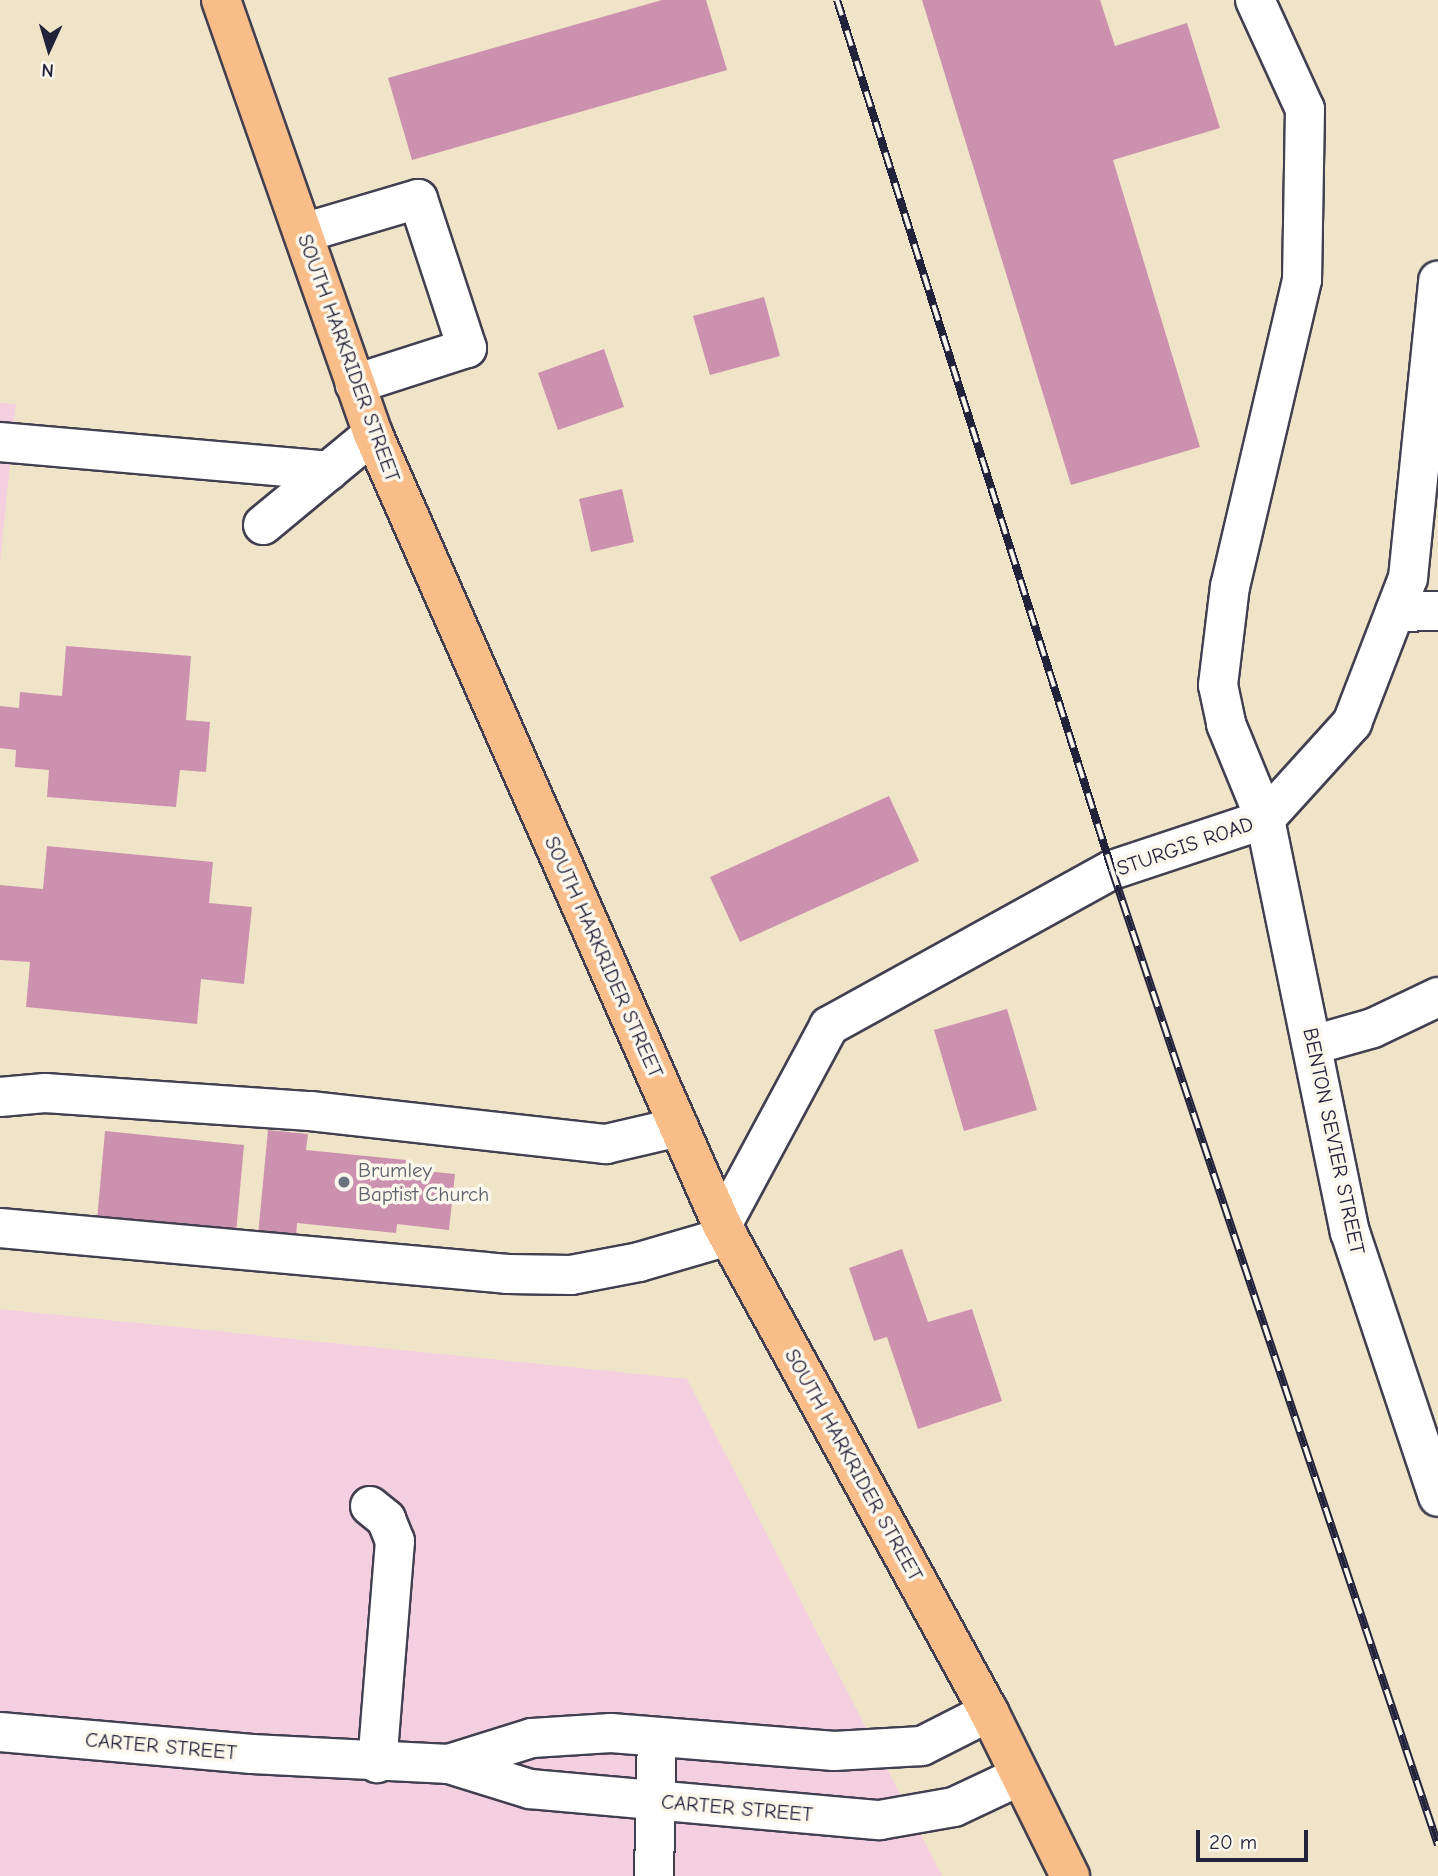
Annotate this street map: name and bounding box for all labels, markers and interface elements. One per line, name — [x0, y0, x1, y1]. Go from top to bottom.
north arrow — [14, 14, 84, 84]
text: N — [41, 59, 54, 81]
street label: SOUTH HARKRIDER STREET — [292, 231, 406, 485]
street label: STURGIS ROAD — [1113, 811, 1257, 881]
street label: SOUTH HARKRIDER STREET — [539, 832, 669, 1082]
street label: BENTON SEVIER STREET — [1298, 1025, 1370, 1257]
place label: Brumley Baptist Church — [358, 1157, 489, 1207]
marker: Brumley Baptist Church — [336, 1174, 352, 1190]
street label: SOUTH HARKRIDER STREET — [779, 1344, 929, 1586]
street label: CARTER STREET — [84, 1727, 238, 1765]
street label: CARTER STREET — [660, 1789, 814, 1827]
scale bar — [1200, 1816, 1312, 1860]
text: 20 m — [1209, 1830, 1257, 1854]

